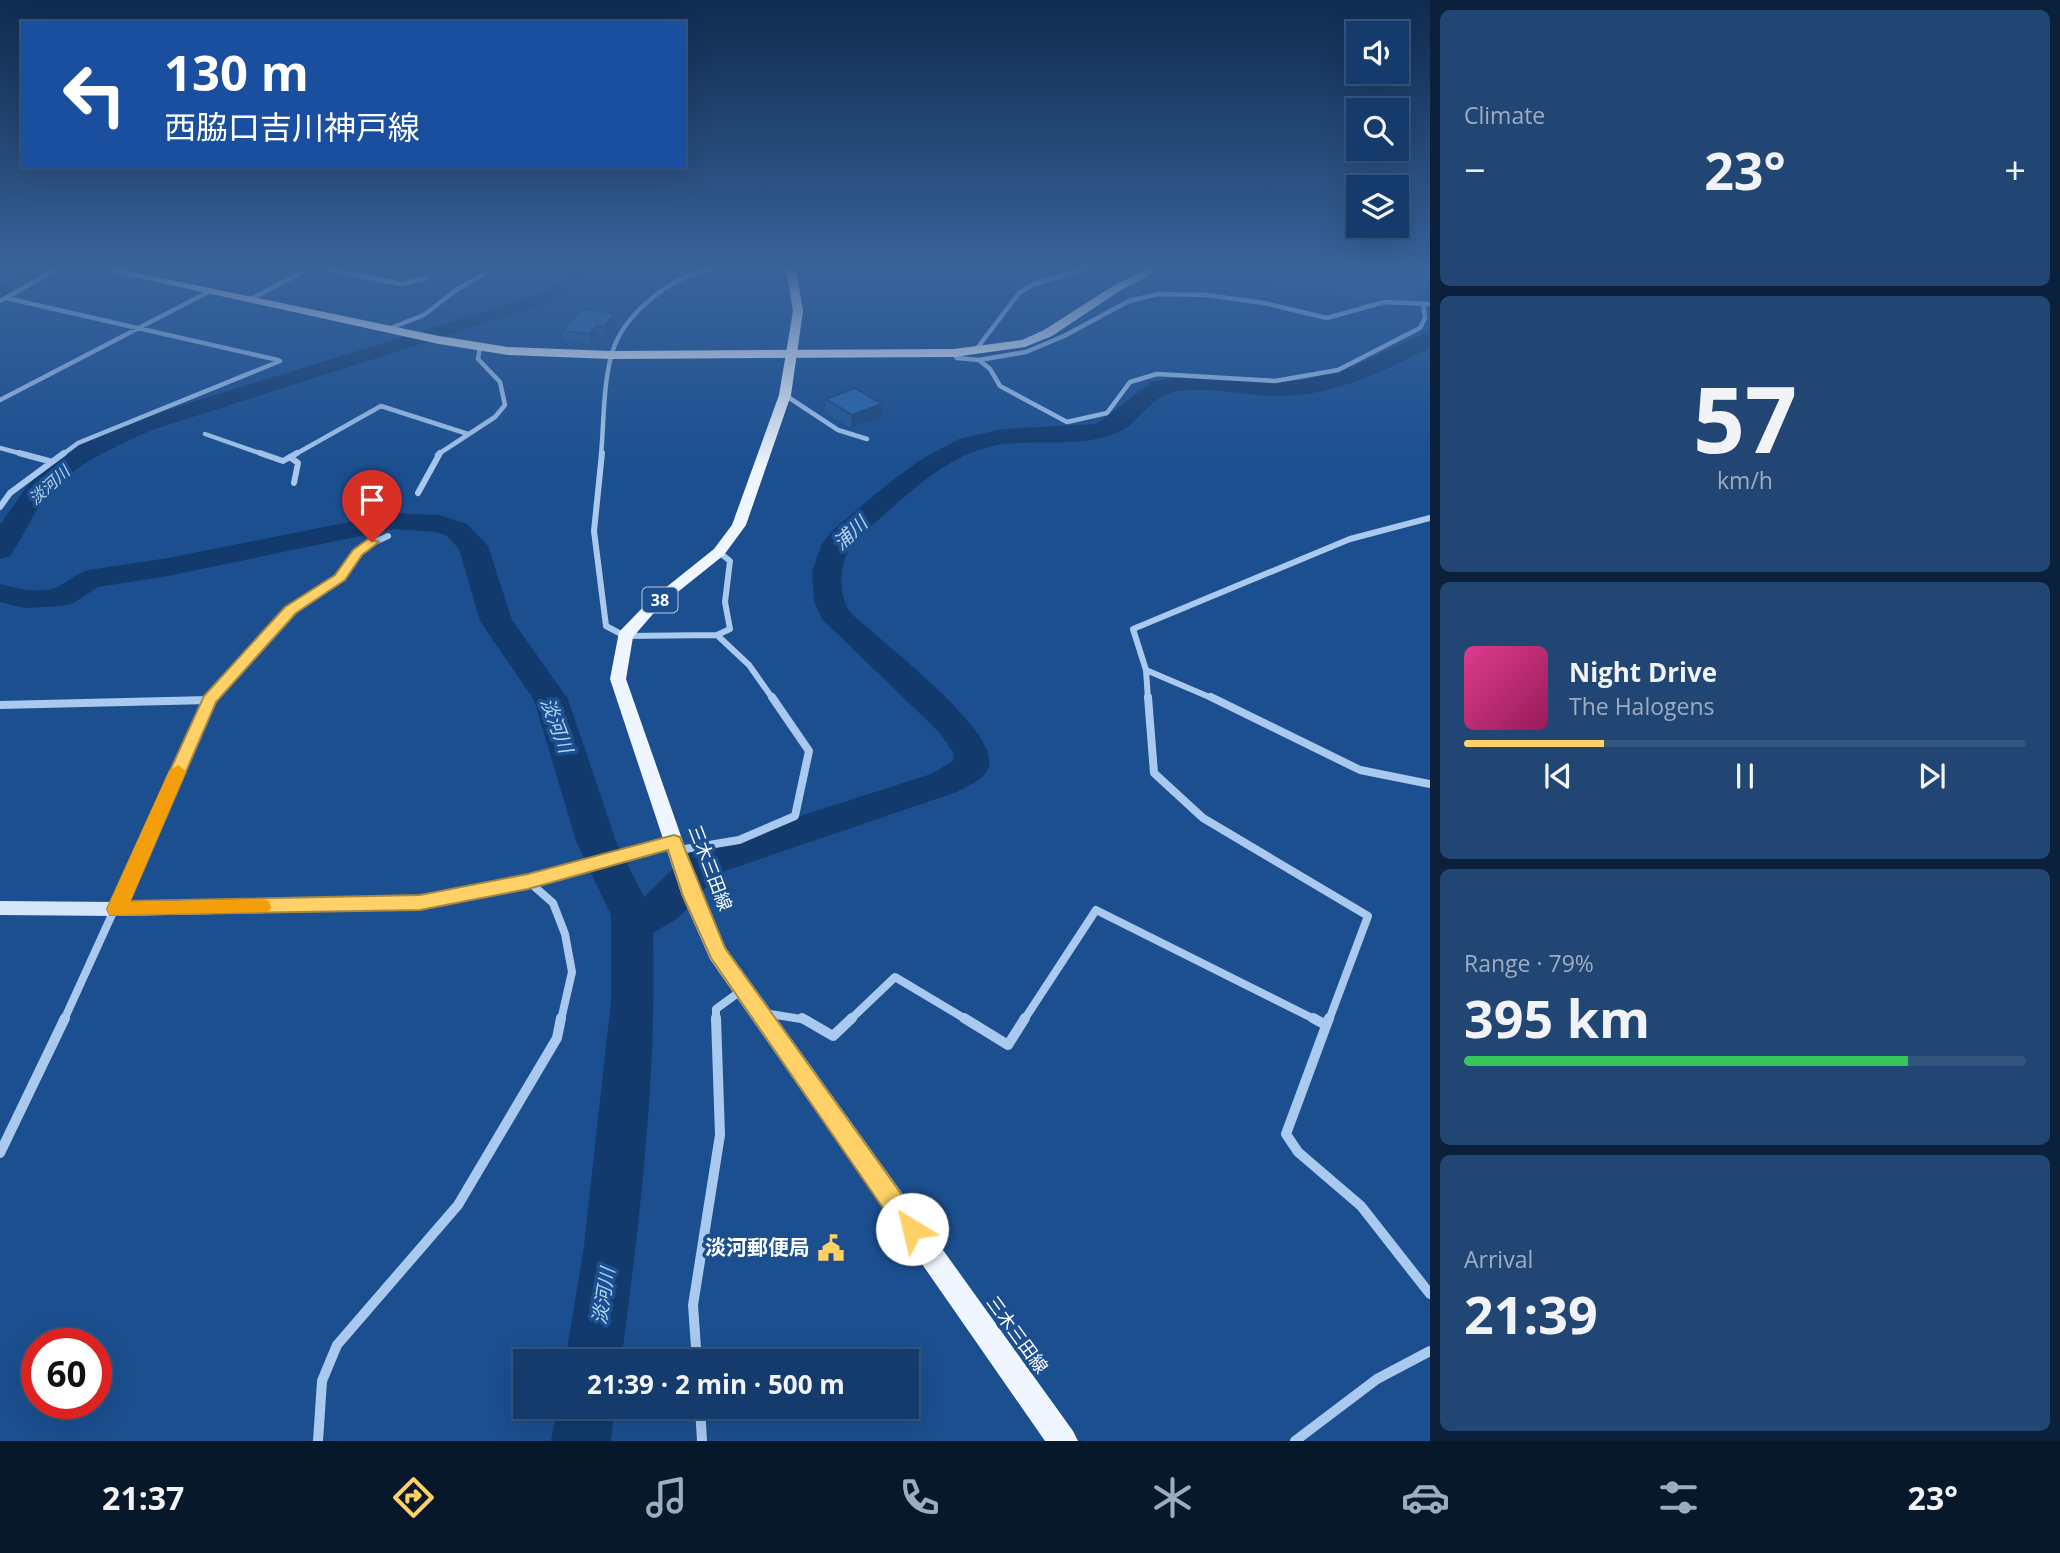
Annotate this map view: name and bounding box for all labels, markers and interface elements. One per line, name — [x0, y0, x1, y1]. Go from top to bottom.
map controls — [1346, 21, 1409, 238]
button: sound — [1346, 21, 1409, 84]
text: 130 m — [164, 39, 309, 105]
icon: left — [49, 49, 140, 140]
button: search — [1346, 98, 1409, 161]
text: Climate — [1464, 99, 1545, 131]
text: 西脇口吉川神戸線 — [164, 105, 420, 148]
text: 23° — [1704, 134, 1786, 205]
text: − — [1464, 143, 1486, 195]
text: + — [2004, 143, 2026, 195]
button: layers — [1346, 175, 1409, 238]
text: 57 — [1693, 356, 1797, 480]
water label: 淡河川 — [24, 459, 76, 509]
text: km/h — [1717, 464, 1773, 496]
pin — [342, 470, 402, 542]
icon: arrive — [353, 481, 391, 519]
water label: 浦川 — [827, 509, 874, 555]
road number: 38 — [642, 587, 678, 612]
text: Night Drive — [1569, 654, 1717, 690]
text: The Halogens — [1569, 690, 1715, 722]
water label: 淡河川 — [535, 694, 580, 758]
icon: previous — [1539, 757, 1577, 795]
icon: pause — [1726, 757, 1764, 795]
icon: next — [1913, 757, 1951, 795]
street label: 三木三田線 — [684, 821, 738, 914]
text: Range · 79% — [1464, 947, 1594, 979]
text: 395 km — [1464, 982, 1650, 1053]
position arrow — [875, 1192, 949, 1266]
place label: 淡河郵便局 — [705, 1233, 810, 1261]
public building icon: 淡河郵便局 — [816, 1233, 846, 1263]
text: Arrival — [1464, 1243, 1533, 1275]
water label: 淡河川 — [586, 1264, 621, 1326]
text: 21:39 — [1464, 1278, 1598, 1349]
street label: 三木三田線 — [982, 1291, 1054, 1378]
speed limit sign: 60 — [21, 1328, 112, 1419]
text: 21:39 · 2 min · 500 m — [587, 1366, 845, 1402]
icon: directions — [389, 1473, 438, 1522]
icon: music — [642, 1473, 691, 1522]
icon: phone — [895, 1473, 944, 1522]
icon: climate — [1148, 1473, 1197, 1522]
icon: car — [1401, 1473, 1450, 1522]
icon: filters — [1654, 1473, 1703, 1522]
text: 21:37 — [102, 1476, 184, 1519]
text: 23° — [1908, 1476, 1958, 1519]

